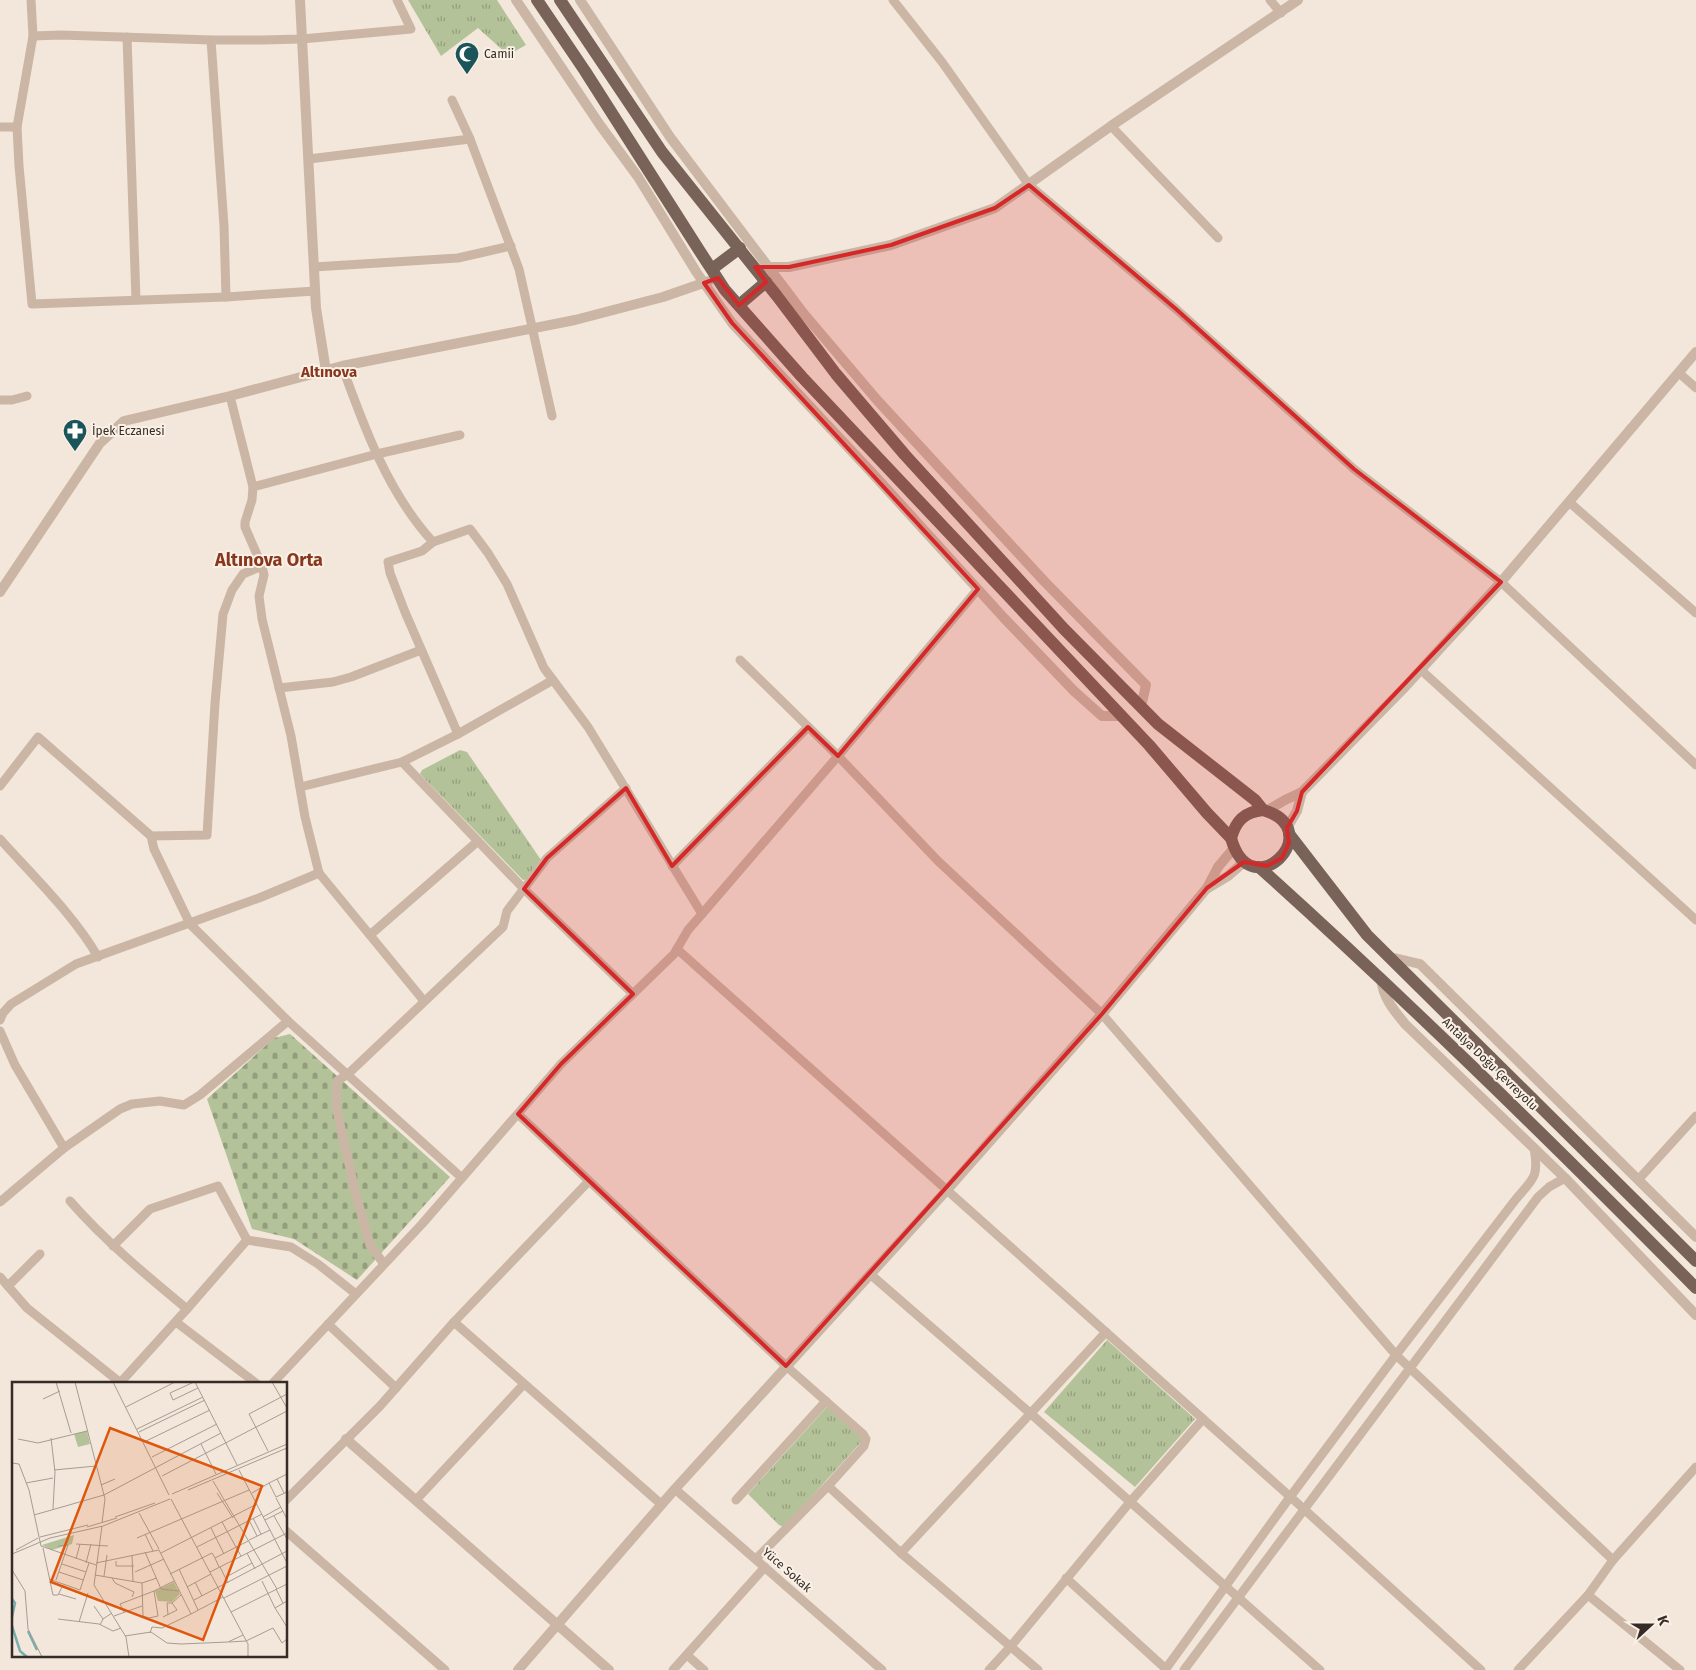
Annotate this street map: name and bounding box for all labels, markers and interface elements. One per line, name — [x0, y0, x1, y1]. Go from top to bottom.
mosque icon: Camii — [454, 41, 480, 75]
place label: Camii — [484, 47, 514, 61]
district label: Altınova — [300, 363, 357, 381]
pharmacy icon: İpek Eczanesi — [62, 418, 88, 452]
place label: İpek Eczanesi — [92, 423, 165, 438]
district label: Altınova Orta — [214, 549, 323, 571]
street label: Antalya Doğu Çevreyolu — [1439, 1015, 1541, 1113]
inset map — [12, 1382, 288, 1658]
street label: Yüce Sokak — [760, 1545, 815, 1596]
north arrow — [1626, 1600, 1676, 1650]
text: K — [1653, 1613, 1673, 1629]

